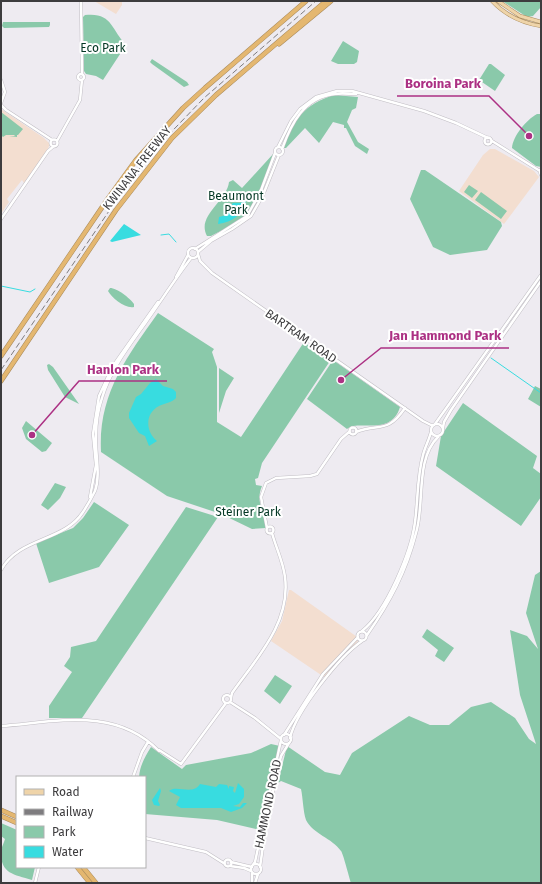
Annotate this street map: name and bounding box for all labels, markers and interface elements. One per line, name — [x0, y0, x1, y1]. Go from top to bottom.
park label: Eco Park — [80, 41, 127, 55]
callout: Boroina Park — [397, 71, 489, 96]
text: Boroina Park — [405, 76, 482, 91]
street label: KWINANA FREEWAY — [100, 123, 174, 213]
park label: Beaumont Park — [208, 189, 265, 217]
street label: BARTRAM ROAD — [263, 306, 340, 366]
callout: Jan Hammond Park — [381, 323, 509, 348]
text: Jan Hammond Park — [388, 328, 502, 343]
callout: Hanlon Park — [79, 356, 167, 381]
text: Hanlon Park — [87, 362, 160, 377]
park label: Steiner Park — [215, 505, 282, 519]
street label: HAMMOND ROAD — [252, 758, 284, 850]
legend — [16, 776, 146, 868]
text: Road — [52, 785, 80, 799]
text: Railway — [52, 805, 93, 819]
text: Park — [52, 825, 76, 839]
text: Water — [52, 845, 84, 859]

